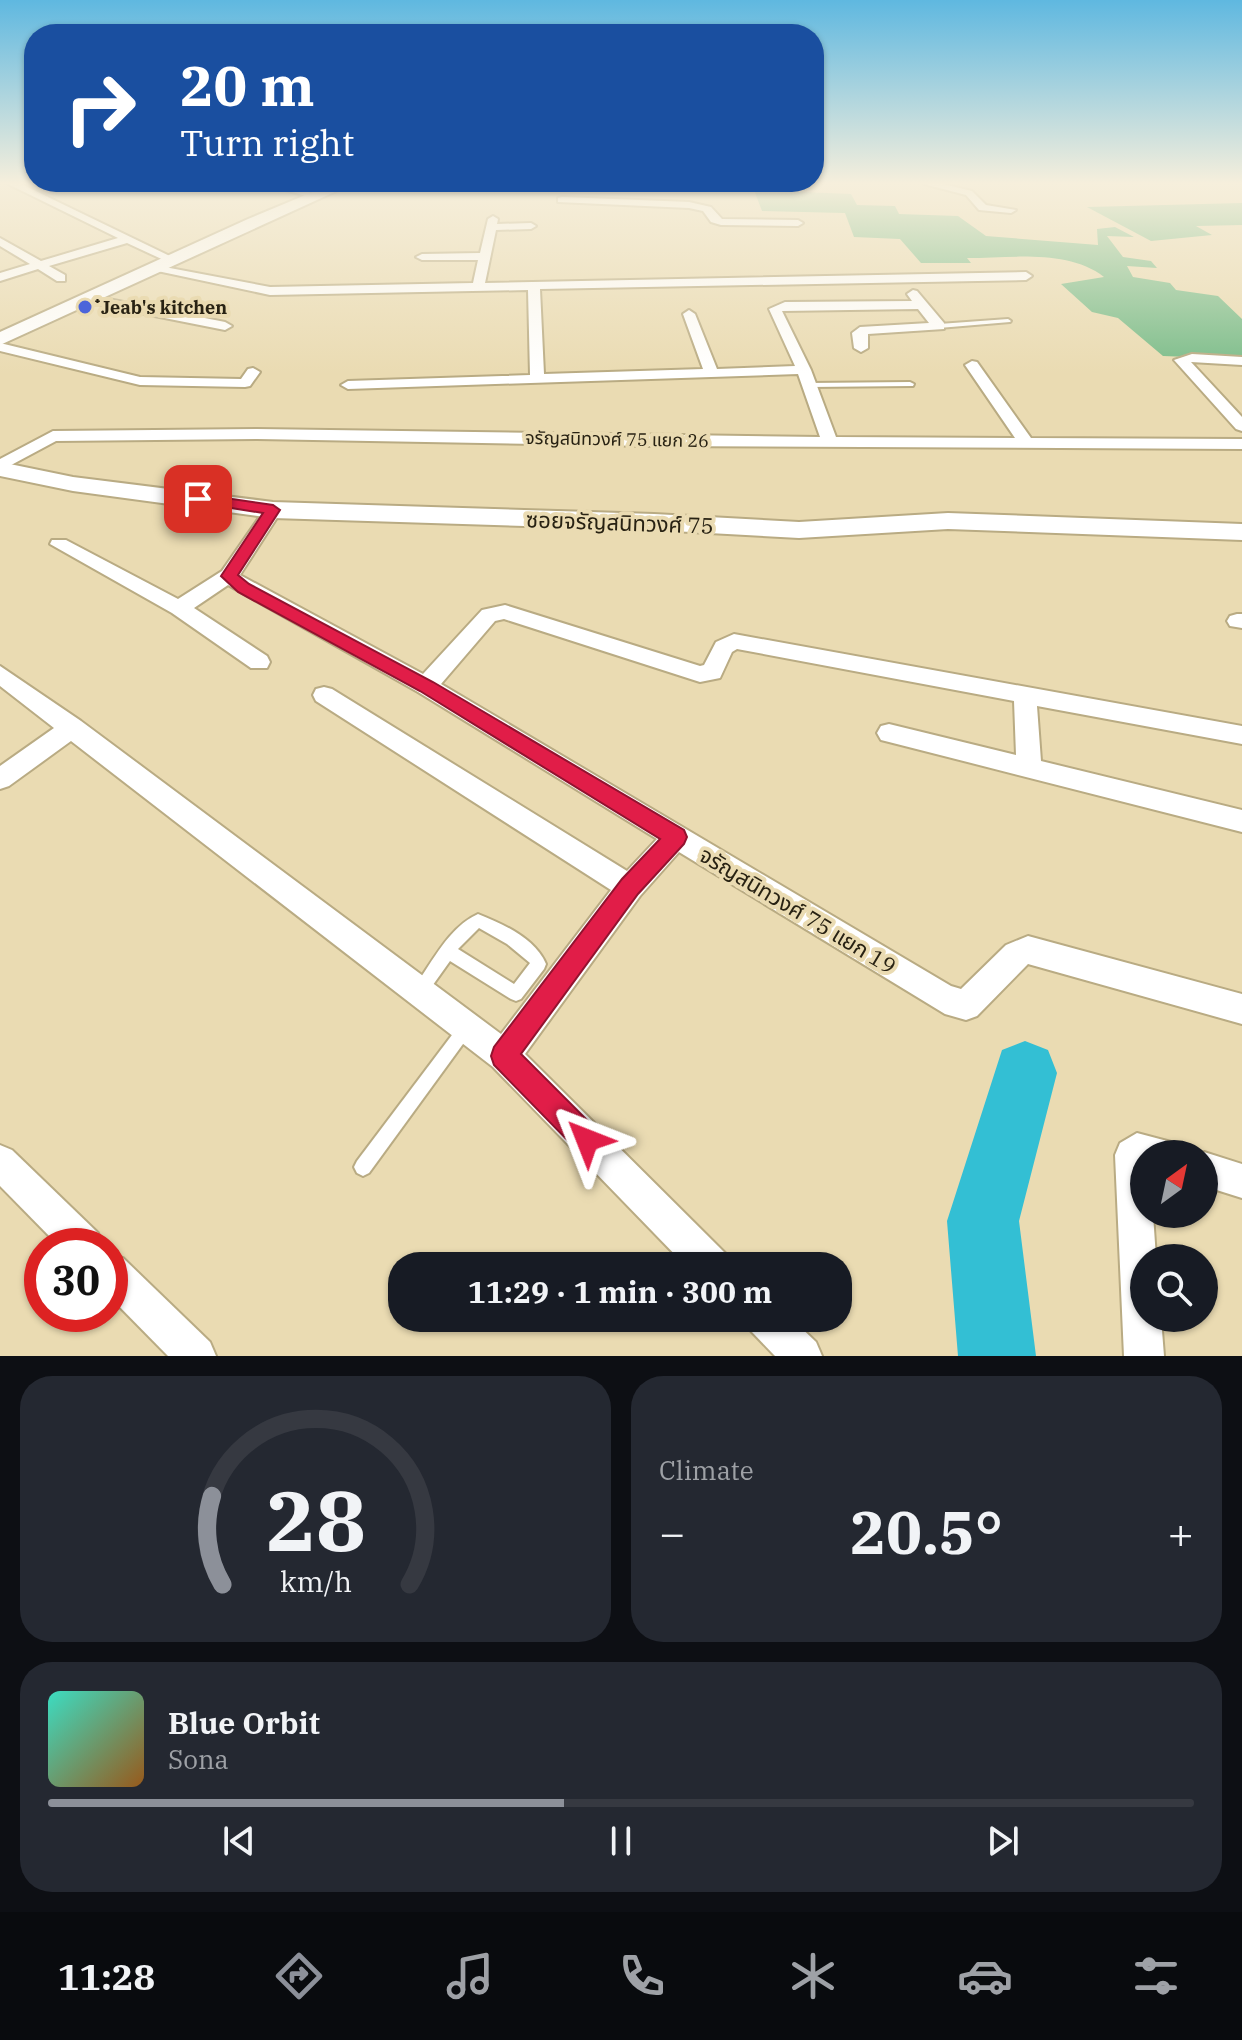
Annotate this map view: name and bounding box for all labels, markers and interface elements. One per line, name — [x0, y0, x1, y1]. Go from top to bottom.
text: 20 m — [180, 49, 315, 121]
icon: right — [48, 56, 152, 160]
text: Turn right — [180, 119, 354, 166]
place label: ๋Jeab's kitchen — [95, 296, 227, 319]
marker: ๋Jeab's kitchen — [76, 298, 94, 316]
street label: จรัญสนิทวงศ์ 75 แยก 26 — [525, 426, 709, 452]
pin — [164, 465, 232, 533]
icon: arrive — [176, 477, 220, 521]
street label: ซอยจรัญสนิทวงศ์ 75 — [526, 504, 714, 540]
street label: จรัญสนิทวงศ์ 75 แยก 19 — [694, 840, 902, 980]
position arrow — [545, 1098, 629, 1182]
north arrow — [1130, 1140, 1218, 1228]
map controls — [1130, 1140, 1218, 1332]
speed limit sign: 30 — [24, 1228, 128, 1332]
button: search — [1130, 1244, 1218, 1332]
text: 11:29 · 1 min · 300 m — [468, 1272, 772, 1311]
text: Climate — [659, 1453, 754, 1487]
text: 28 — [266, 1466, 365, 1574]
text: 20.5° — [850, 1492, 1003, 1571]
text: − — [659, 1504, 685, 1561]
text: + — [1168, 1504, 1194, 1561]
text: km/h — [279, 1563, 352, 1600]
text: Blue Orbit — [168, 1703, 320, 1742]
text: Sona — [168, 1742, 229, 1776]
icon: previous — [217, 1819, 261, 1863]
icon: pause — [599, 1819, 643, 1863]
icon: next — [981, 1819, 1025, 1863]
icon: directions — [271, 1948, 327, 2004]
icon: music — [442, 1948, 498, 2004]
icon: phone — [614, 1948, 670, 2004]
icon: climate — [785, 1948, 841, 2004]
icon: car — [957, 1948, 1013, 2004]
icon: filters — [1128, 1948, 1184, 2004]
text: 11:28 — [58, 1953, 155, 2000]

